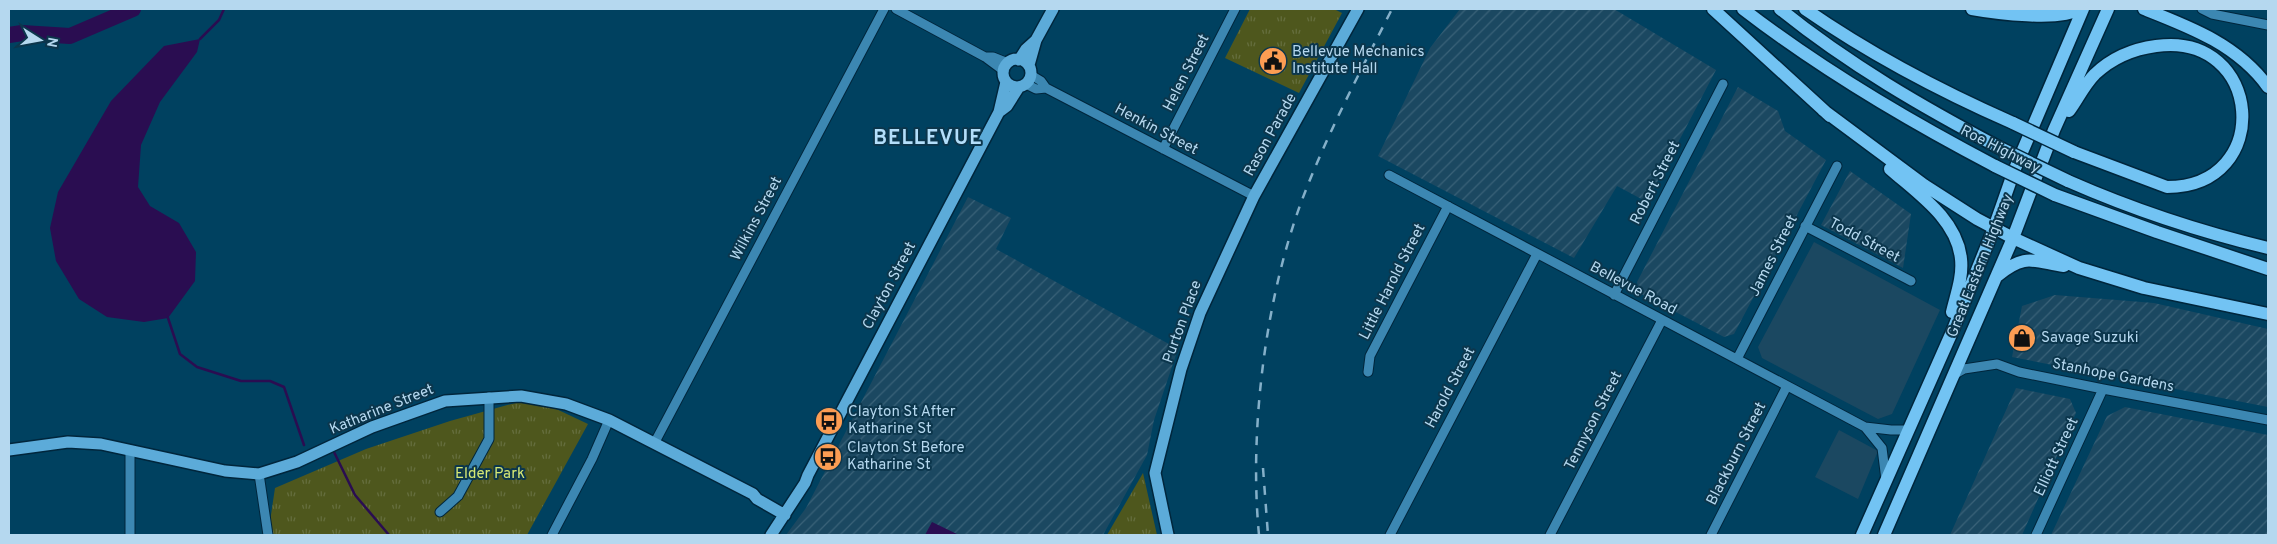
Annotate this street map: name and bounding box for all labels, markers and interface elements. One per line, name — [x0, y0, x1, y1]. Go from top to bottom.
north arrow — [15, 15, 65, 65]
street label: Helen Street — [1159, 31, 1215, 115]
text: N — [42, 36, 61, 49]
place label: Bellevue Mechanics Institute Hall — [1292, 43, 1425, 79]
public building icon: Bellevue Mechanics Institute Hall — [1258, 46, 1288, 76]
street label: Rason Parade — [1240, 90, 1302, 180]
street label: Henkin Street — [1111, 100, 1201, 160]
street label: Roe Highway — [1957, 122, 2043, 178]
district label: BELLEVUE — [873, 126, 983, 152]
street label: Robert Street — [1627, 138, 1685, 228]
street label: Wilkins Street — [727, 174, 787, 264]
street label: Great Eastern Highway — [1943, 191, 2019, 341]
street label: James Street — [1745, 212, 1803, 300]
street label: Todd Street — [1825, 214, 1903, 268]
street label: Little Harold Street — [1356, 221, 1430, 343]
street label: Clayton Street — [859, 239, 921, 333]
street label: Bellevue Road — [1586, 258, 1680, 320]
street label: Purton Place — [1159, 278, 1207, 366]
shop icon: Savage Suzuki — [2007, 323, 2037, 353]
place label: Savage Suzuki — [2041, 329, 2139, 348]
street label: Harold Street — [1422, 344, 1480, 432]
street label: Stanhope Gardens — [2050, 355, 2176, 397]
street label: Tennyson Street — [1561, 368, 1627, 474]
street label: Katharine Street — [327, 381, 437, 439]
street label: Blackburn Street — [1703, 399, 1771, 509]
place label: Clayton St After Katharine St — [848, 403, 956, 439]
bus stop icon: Clayton St After Katharine St — [814, 406, 844, 436]
street label: Elliott Street — [2030, 415, 2084, 499]
place label: Clayton St Before Katharine St — [847, 439, 965, 475]
bus stop icon: Clayton St Before Katharine St — [813, 442, 843, 472]
park label: Elder Park — [455, 465, 525, 484]

